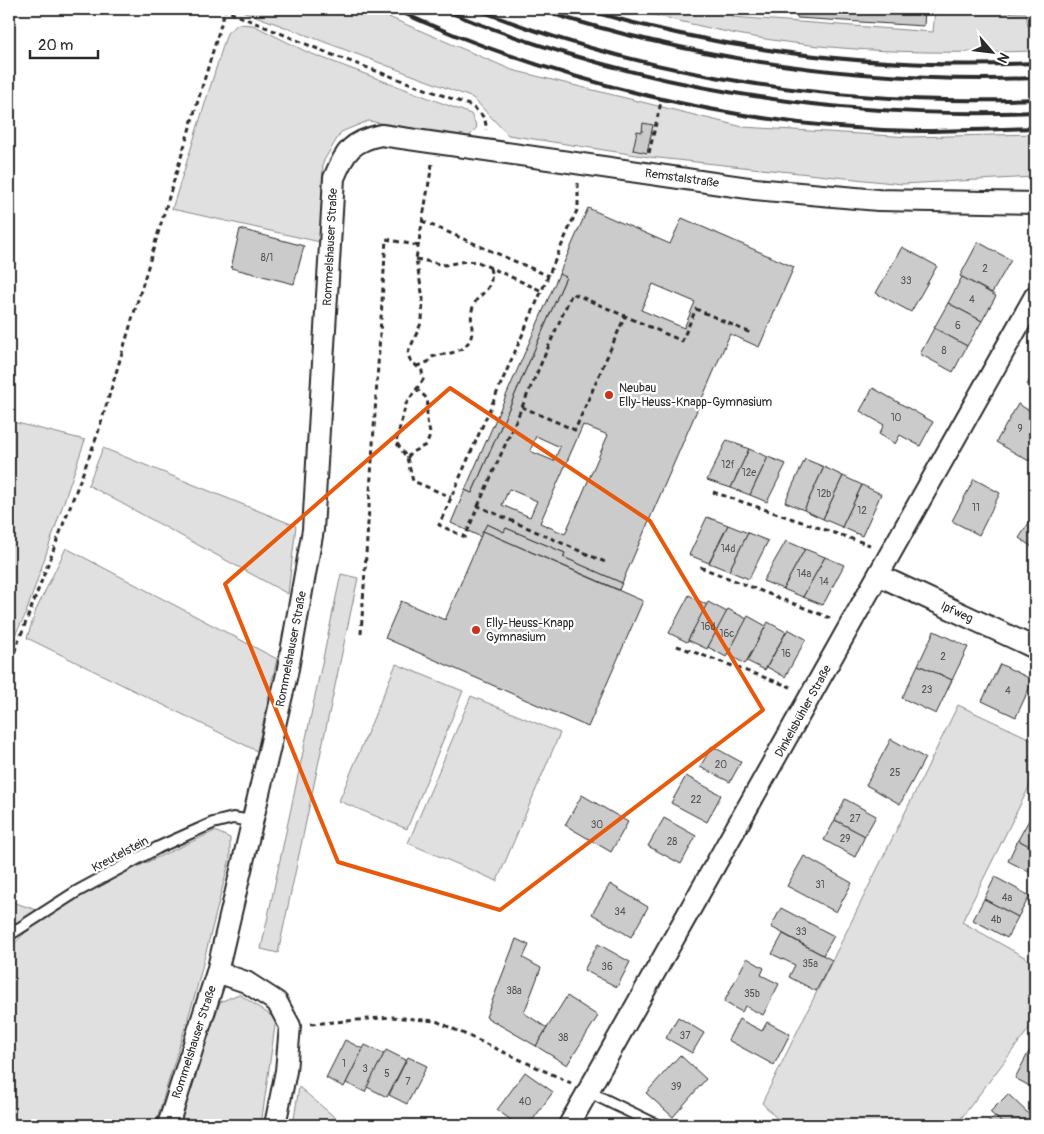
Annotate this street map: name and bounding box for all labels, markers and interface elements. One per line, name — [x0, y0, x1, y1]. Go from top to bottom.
scale bar — [30, 28, 98, 60]
north arrow — [966, 28, 1016, 78]
text: 20 m — [38, 36, 73, 55]
text: N — [993, 50, 1013, 66]
street label: Remstalstraße — [644, 166, 720, 191]
street label: Rommelshauser Straße — [320, 188, 341, 306]
house number: 8/1 — [261, 252, 273, 264]
house number: 2 — [982, 263, 988, 275]
house number: 33 — [900, 275, 912, 287]
house number: 4 — [969, 294, 975, 306]
house number: 6 — [955, 320, 961, 332]
house number: 8 — [941, 345, 947, 357]
place label: Neubau Elly-Heuss-Knapp-Gymnasium — [619, 381, 772, 410]
marker: Neubau Elly-Heuss-Knapp-Gymnasium — [603, 389, 615, 401]
house number: 10 — [891, 412, 902, 424]
house number: 9 — [1017, 423, 1023, 435]
house number: 12f — [721, 459, 735, 471]
house number: 12e — [742, 467, 756, 479]
house number: 12b — [817, 488, 831, 500]
house number: 11 — [972, 502, 980, 514]
house number: 12 — [857, 505, 867, 517]
house number: 14d — [721, 543, 735, 555]
house number: 14a — [797, 568, 812, 580]
house number: 14 — [819, 576, 829, 588]
street label: Rommelshauser Straße — [273, 590, 310, 708]
street label: Ipfweg — [938, 598, 975, 626]
place label: Elly-Heuss-Knapp Gymnasium — [486, 616, 574, 645]
house number: 16d — [701, 621, 715, 633]
marker: Elly-Heuss-Knapp Gymnasium — [470, 624, 482, 636]
house number: 16c — [720, 628, 734, 640]
house number: 16 — [781, 648, 791, 660]
house number: 2 — [940, 651, 946, 663]
street label: Dinkelsbühler Straße — [772, 662, 835, 760]
house number: 23 — [922, 684, 933, 696]
house number: 4 — [1005, 685, 1011, 697]
house number: 20 — [715, 759, 727, 771]
house number: 25 — [889, 767, 901, 779]
house number: 22 — [690, 794, 702, 806]
house number: 27 — [850, 813, 861, 825]
house number: 30 — [591, 819, 603, 831]
street label: Kreutelstein — [89, 833, 151, 876]
house number: 29 — [840, 833, 850, 845]
house number: 28 — [667, 836, 677, 848]
house number: 31 — [815, 879, 825, 891]
house number: 4a — [1002, 892, 1013, 904]
house number: 34 — [614, 906, 626, 918]
house number: 4b — [991, 914, 1001, 926]
house number: 33 — [795, 926, 807, 938]
house number: 35a — [802, 958, 818, 970]
house number: 36 — [601, 961, 613, 973]
street label: Rommelshauser Straße — [169, 984, 220, 1100]
house number: 38a — [506, 985, 522, 997]
house number: 35b — [744, 988, 760, 1000]
house number: 37 — [680, 1030, 691, 1042]
house number: 38 — [558, 1032, 568, 1044]
house number: 1 — [342, 1058, 346, 1070]
house number: 3 — [362, 1063, 368, 1075]
house number: 5 — [384, 1068, 390, 1080]
house number: 7 — [405, 1076, 411, 1088]
house number: 39 — [671, 1081, 681, 1093]
house number: 40 — [519, 1096, 531, 1108]

